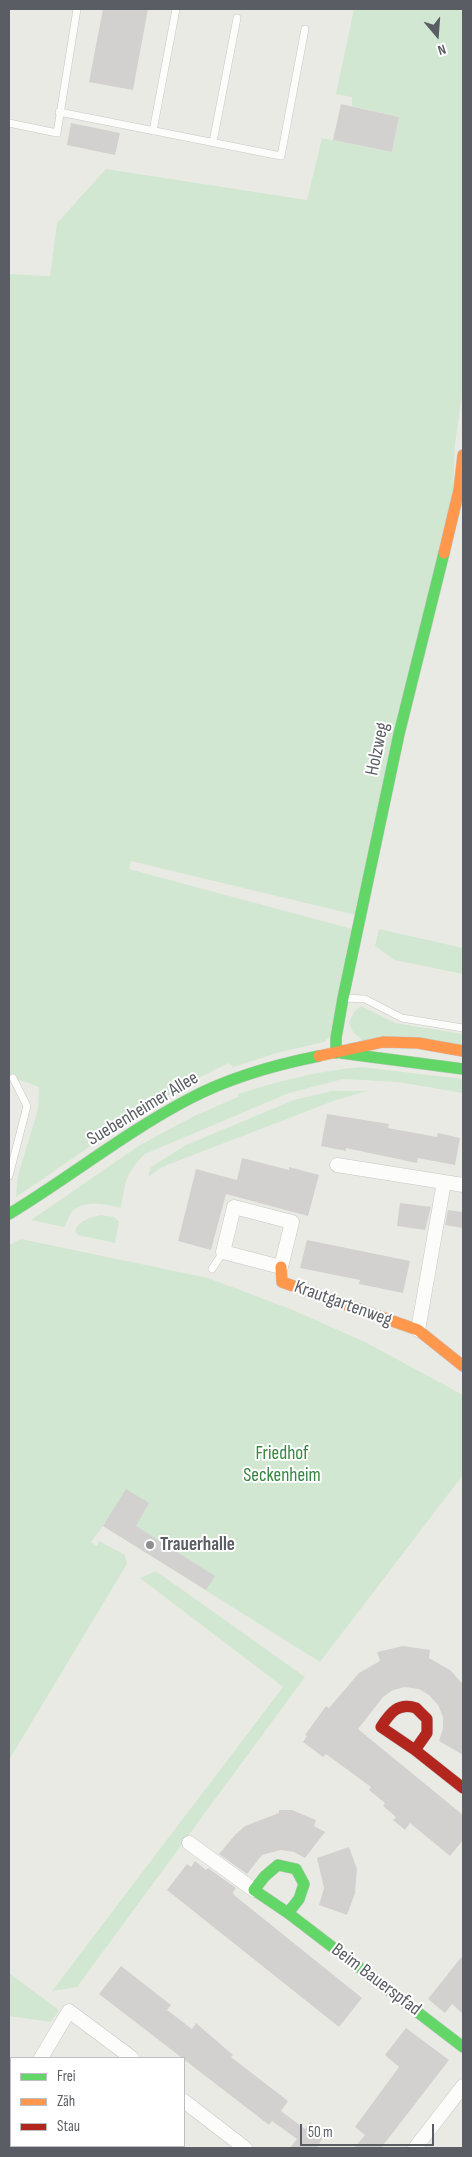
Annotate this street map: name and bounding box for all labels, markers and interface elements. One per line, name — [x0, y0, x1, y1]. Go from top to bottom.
north arrow — [412, 10, 462, 60]
text: N — [436, 40, 448, 59]
street label: Holzweg — [361, 720, 395, 778]
street label: Suebenheimer Allee — [83, 1067, 203, 1151]
street label: Krautgartenweg — [291, 1276, 395, 1332]
park label: Friedhof Seckenheim — [243, 1443, 321, 1487]
place label: Trauerhalle — [160, 1534, 235, 1556]
marker: Trauerhalle — [144, 1539, 156, 1551]
street label: Beim Bauerspfad — [327, 1939, 425, 2021]
legend — [10, 2057, 185, 2147]
text: Frei — [57, 2067, 76, 2086]
text: Zäh — [57, 2092, 75, 2111]
scale bar — [302, 2114, 436, 2146]
text: Stau — [57, 2117, 80, 2136]
text: 50 m — [308, 2123, 333, 2142]

